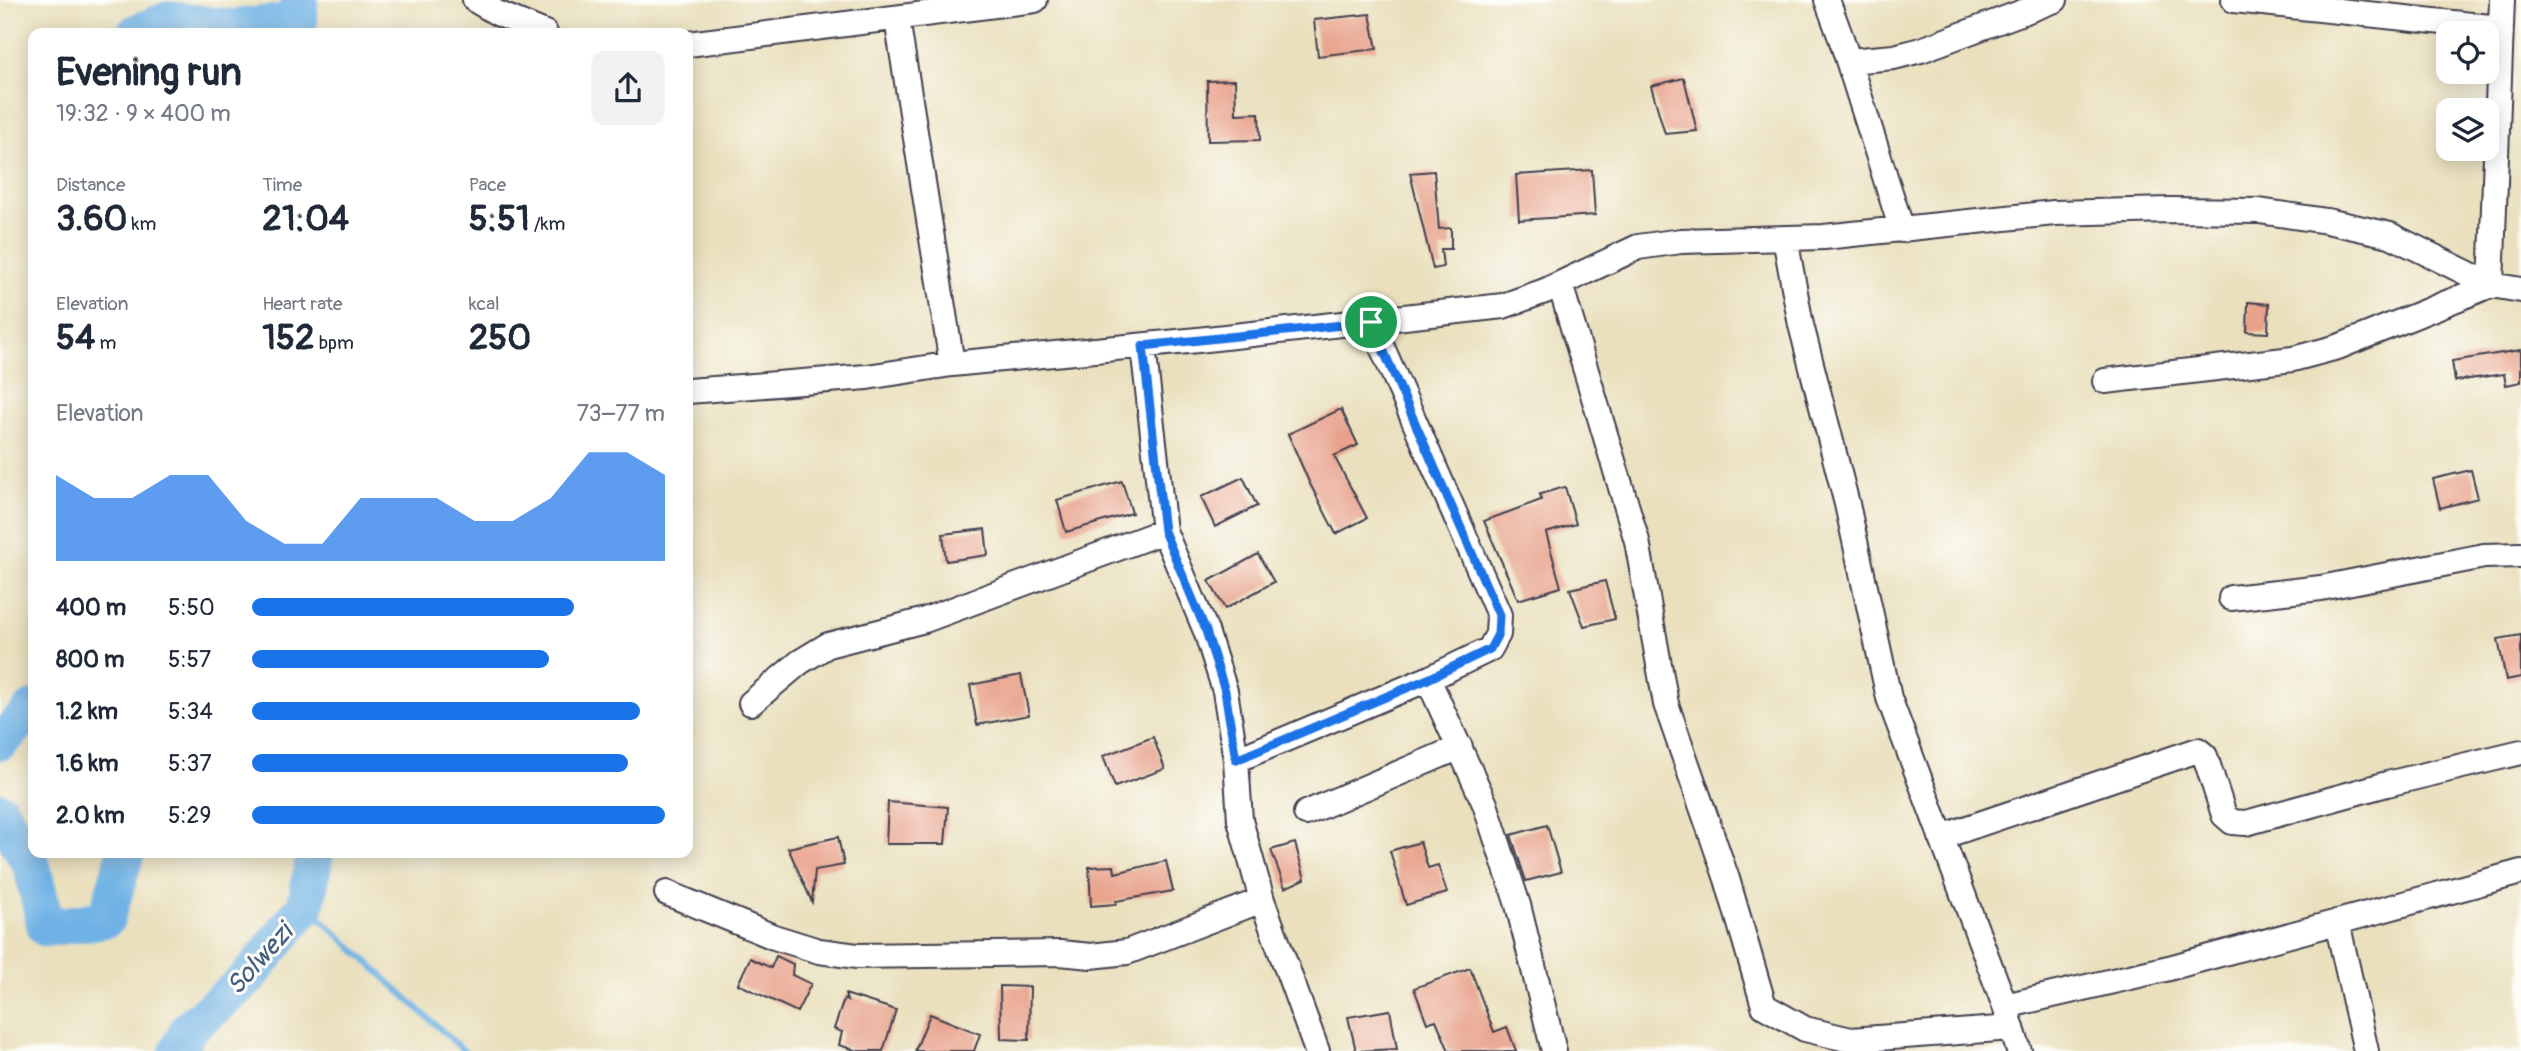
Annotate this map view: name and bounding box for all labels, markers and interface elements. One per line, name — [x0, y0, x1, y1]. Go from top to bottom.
map controls — [2436, 21, 2499, 161]
button: locate — [2436, 21, 2499, 84]
text: Evening run — [56, 49, 242, 97]
button: share — [591, 51, 665, 125]
button: layers — [2436, 98, 2499, 161]
text: 19:32 · 9 × 400 m — [56, 99, 231, 128]
text: Distance — [56, 173, 125, 197]
text: Time — [262, 173, 302, 197]
text: Pace — [469, 173, 506, 197]
text: 3.60 — [56, 197, 127, 241]
text: 21:04 — [262, 197, 349, 241]
text: 5:51 — [469, 197, 530, 241]
text: km — [127, 212, 156, 236]
text: /km — [530, 212, 565, 236]
text: Elevation — [56, 292, 128, 316]
text: Heart rate — [262, 292, 342, 316]
text: kcal — [469, 292, 500, 316]
pin — [1341, 292, 1401, 352]
icon: arrive — [1352, 303, 1390, 341]
text: 54 — [56, 316, 95, 360]
text: 152 — [262, 316, 315, 360]
text: 250 — [469, 316, 531, 360]
text: m — [95, 331, 116, 355]
text: bpm — [315, 331, 354, 355]
text: Elevation — [56, 399, 144, 428]
text: 73–77 m — [577, 399, 665, 428]
text: 400 m — [56, 593, 126, 622]
text: 5:50 — [168, 593, 215, 622]
text: 800 m — [56, 645, 124, 674]
text: 5:57 — [168, 645, 211, 674]
text: 1.2 km — [56, 697, 118, 726]
text: 5:34 — [168, 697, 213, 726]
text: 1.6 km — [56, 749, 118, 778]
text: 5:37 — [168, 749, 212, 778]
text: 2.0 km — [56, 801, 125, 830]
text: 5:29 — [168, 801, 211, 830]
water label: Solwezi — [220, 915, 303, 1002]

